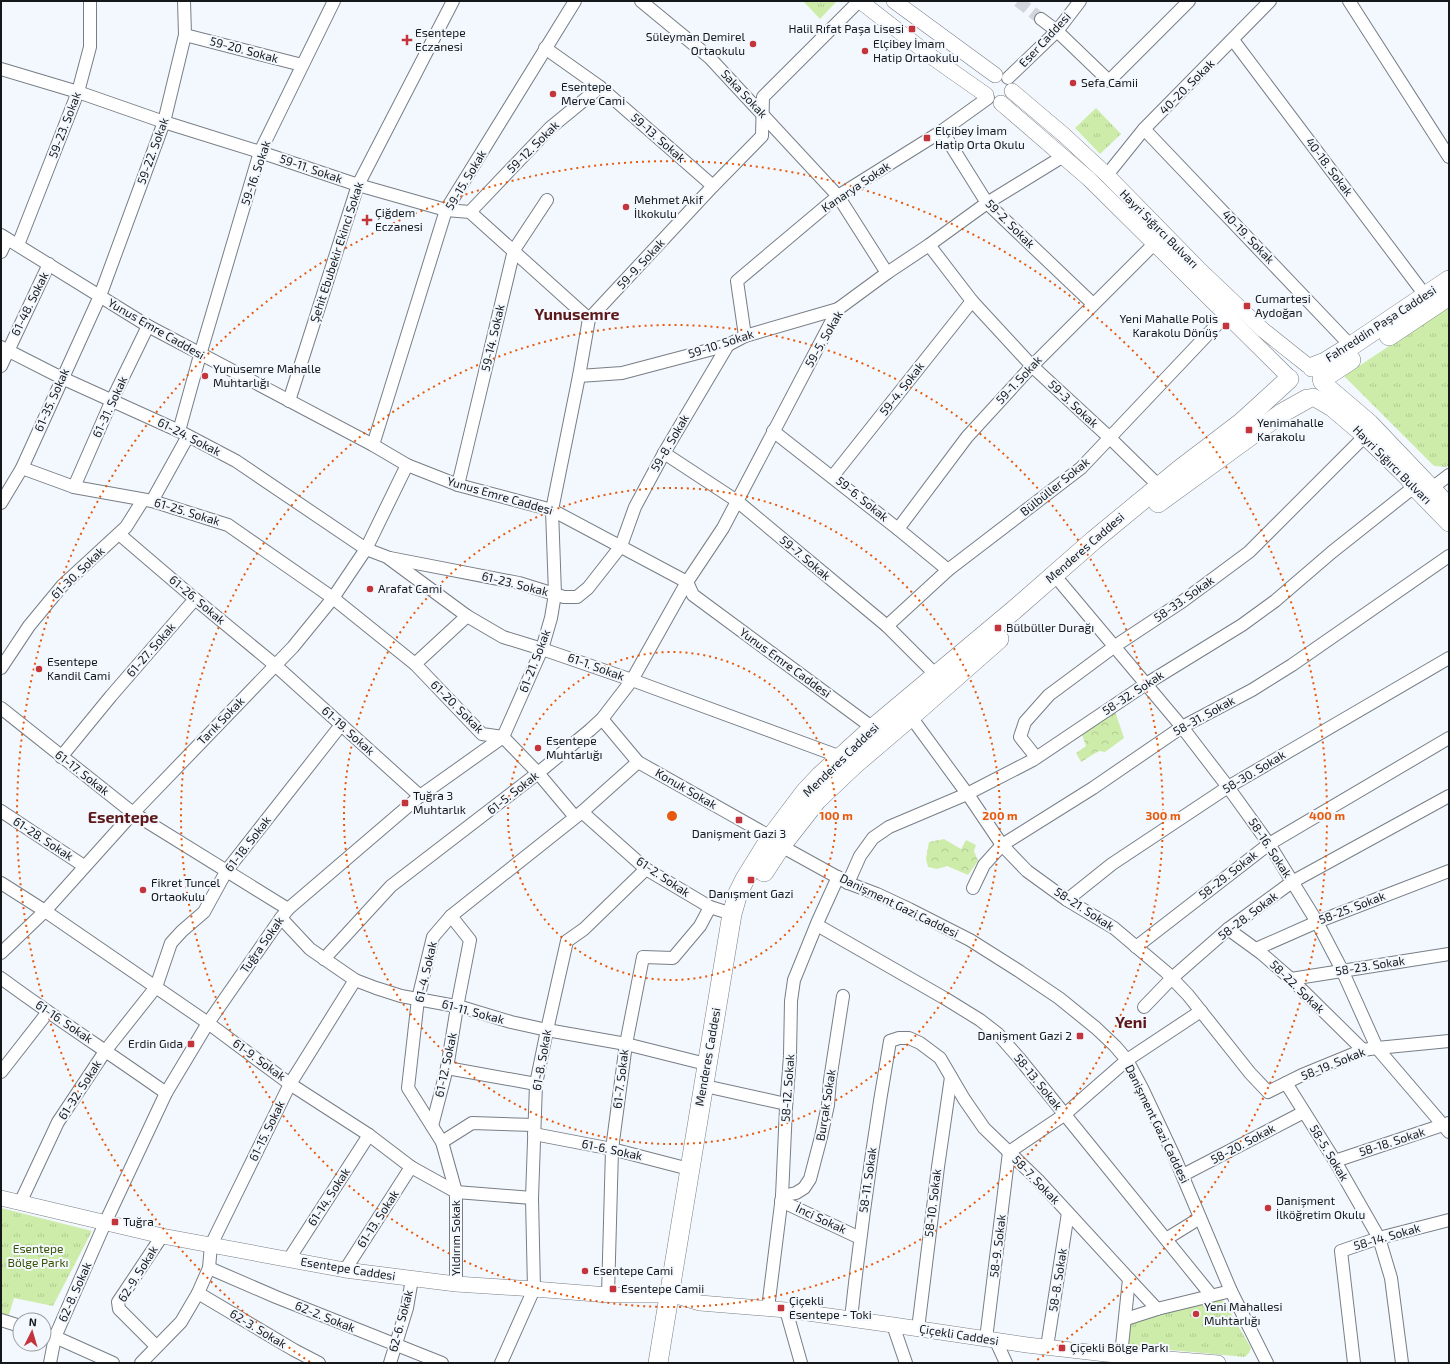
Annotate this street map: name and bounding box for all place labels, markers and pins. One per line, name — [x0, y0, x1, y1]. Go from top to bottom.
place label: Halil Rıfat Paşa Lisesi — [788, 21, 904, 36]
marker: Halil Rıfat Paşa Lisesi — [907, 24, 917, 34]
place label: Esentepe Eczanesi — [415, 25, 466, 53]
place label: Süleyman Demirel Ortaokulu — [646, 29, 745, 57]
marker: Esentepe Eczanesi — [402, 35, 412, 45]
place label: Elçibey İmam Hatip Ortaokulu — [873, 36, 959, 64]
marker: Süleyman Demirel Ortaokulu — [748, 39, 758, 49]
marker: Elçibey İmam Hatip Ortaokulu — [860, 46, 870, 56]
place label: Sefa Camii — [1081, 75, 1138, 89]
marker: Sefa Camii — [1068, 78, 1078, 88]
place label: Esentepe Merve Cami — [561, 79, 625, 107]
marker: Esentepe Merve Cami — [548, 89, 558, 99]
place label: Elçibey İmam Hatip Orta Okulu — [935, 123, 1025, 151]
marker: Elçibey İmam Hatip Orta Okulu — [922, 133, 932, 143]
place label: Mehmet Akif İlkokulu — [634, 192, 703, 220]
marker: Mehmet Akif İlkokulu — [621, 202, 631, 212]
place label: Çiğdem Eczanesi — [375, 205, 423, 233]
marker: Çiğdem Eczanesi — [362, 215, 372, 225]
place label: Cumartesi Aydoğan — [1255, 291, 1311, 319]
marker: Cumartesi Aydoğan — [1242, 301, 1252, 311]
place label: Yeni Mahalle Polis Karakolu Dönüş — [1120, 311, 1218, 340]
marker: Yeni Mahalle Polis Karakolu Dönüş — [1221, 321, 1231, 331]
place label: Yunusemre Mahalle Muhtarlığı — [213, 361, 321, 389]
marker: Yunusemre Mahalle Muhtarlığı — [200, 371, 210, 381]
place label: Yenimahalle Karakolu — [1257, 415, 1324, 443]
marker: Yenimahalle Karakolu — [1244, 425, 1254, 435]
place label: Arafat Cami — [378, 581, 442, 595]
marker: Arafat Cami — [365, 584, 375, 594]
place label: Bülbüller Durağı — [1006, 620, 1094, 634]
marker: Bülbüller Durağı — [993, 623, 1003, 633]
place label: Esentepe Kandil Cami — [47, 654, 110, 682]
marker: Esentepe Kandil Cami — [34, 664, 44, 674]
place label: Esentepe Muhtarlığı — [546, 733, 603, 761]
marker: Esentepe Muhtarlığı — [533, 743, 543, 753]
place label: Tuğra 3 Muhtarlık — [413, 788, 466, 816]
marker: Tuğra 3 Muhtarlık — [400, 798, 410, 808]
centre of rings — [665, 809, 679, 823]
marker: Danişment Gazi 3 — [734, 815, 744, 825]
place label: Danişment Gazi 3 — [692, 826, 786, 841]
place label: Fikret Tuncel Ortaokulu — [151, 875, 221, 903]
marker: Danışment Gazi — [746, 875, 756, 885]
marker: Fikret Tuncel Ortaokulu — [138, 885, 148, 895]
place label: Danışment Gazi — [708, 886, 794, 901]
place label: Danişment Gazi 2 — [978, 1028, 1072, 1043]
marker: Danişment Gazi 2 — [1075, 1031, 1085, 1041]
place label: Erdin Gıda — [128, 1036, 183, 1050]
marker: Erdin Gıda — [186, 1039, 196, 1049]
place label: Danişment İlköğretim Okulu — [1276, 1193, 1365, 1221]
marker: Danişment İlköğretim Okulu — [1263, 1203, 1273, 1213]
place label: Tuğra — [123, 1214, 154, 1228]
marker: Tuğra — [110, 1217, 120, 1227]
place label: Esentepe Cami — [593, 1263, 673, 1277]
marker: Esentepe Cami — [580, 1266, 590, 1276]
place label: Esentepe Camii — [621, 1281, 704, 1295]
marker: Esentepe Camii — [608, 1284, 618, 1294]
place label: Çiçekli Esentepe - Toki — [789, 1293, 872, 1321]
place label: Yeni Mahallesi Muhtarlığı — [1204, 1299, 1282, 1327]
marker: Çiçekli Esentepe - Toki — [776, 1303, 786, 1313]
marker: Yeni Mahallesi Muhtarlığı — [1191, 1309, 1201, 1319]
place label: Çiçekli Bölge Parkı — [1070, 1340, 1168, 1355]
marker: Çiçekli Bölge Parkı — [1057, 1343, 1067, 1353]

